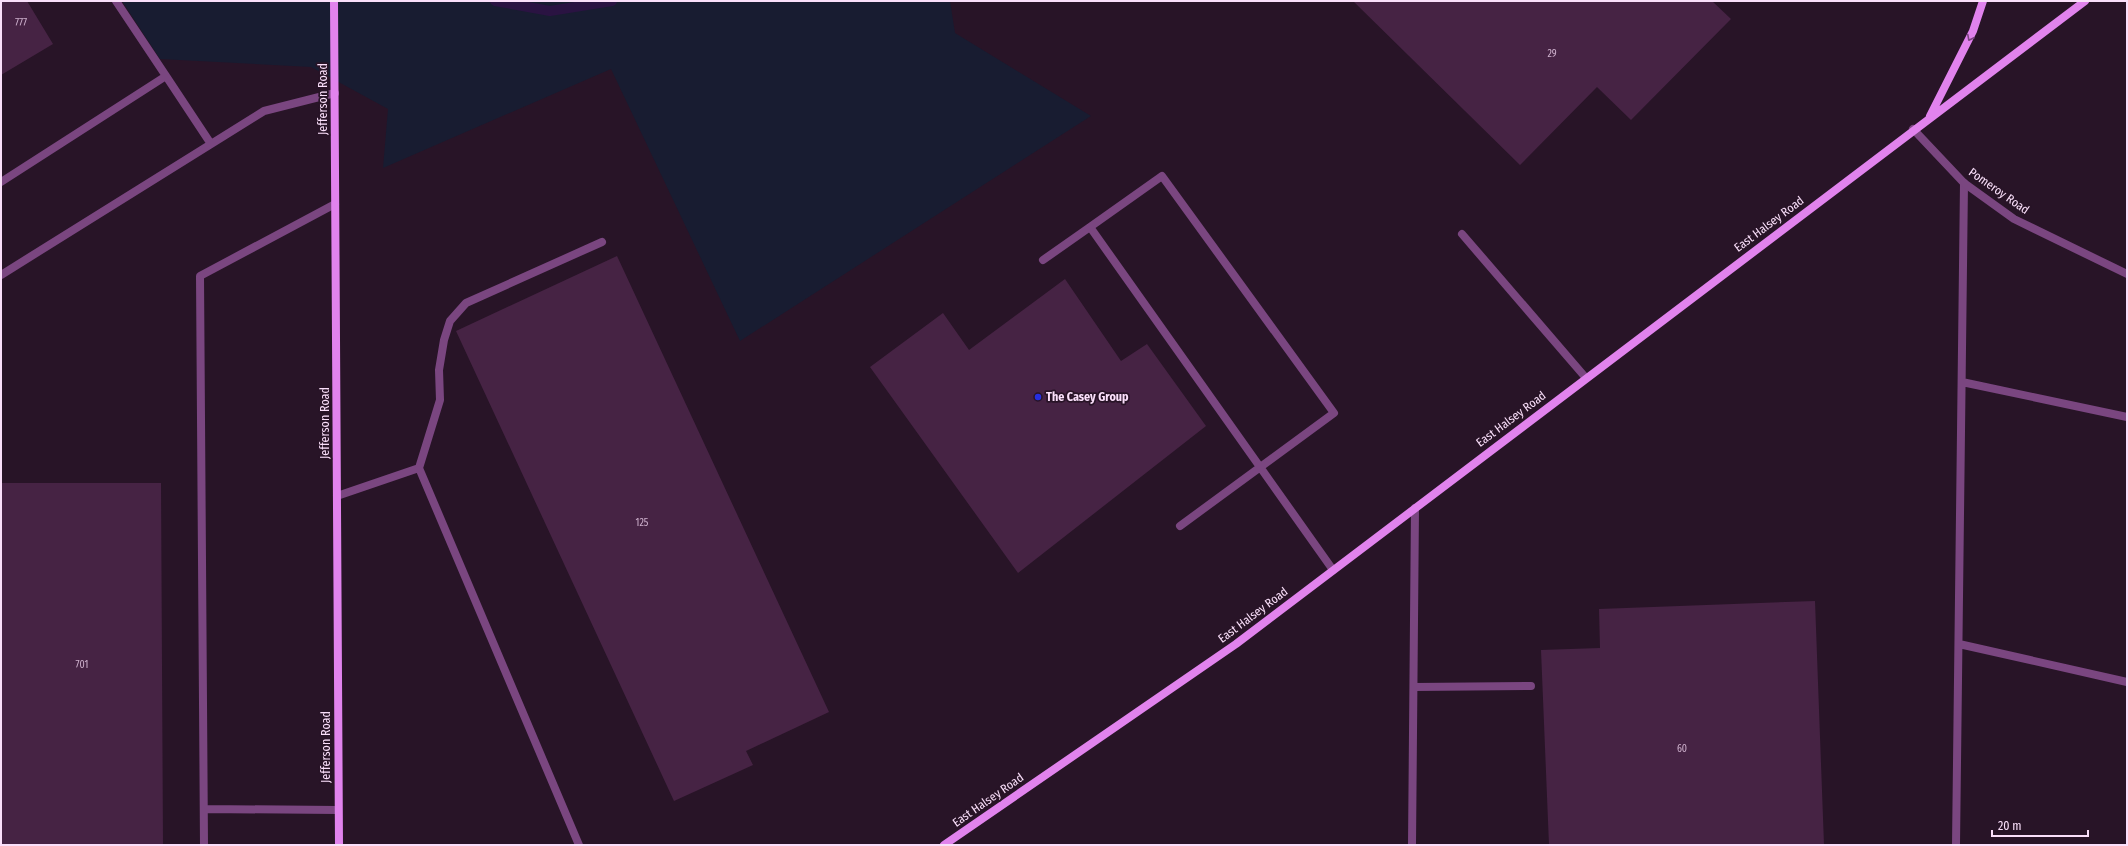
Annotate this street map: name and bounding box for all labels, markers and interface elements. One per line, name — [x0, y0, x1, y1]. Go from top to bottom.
house number: 777 — [15, 17, 27, 29]
one-way arrow — [1967, 33, 1975, 41]
house number: 29 — [1547, 48, 1557, 60]
street label: Jefferson Road — [316, 63, 330, 135]
street label: Pomeroy Road — [1966, 165, 2032, 217]
street label: East Halsey Road — [1731, 193, 1807, 255]
street label: Jefferson Road — [318, 387, 332, 459]
street label: East Halsey Road — [1473, 388, 1549, 450]
place label: The Casey Group — [1046, 390, 1129, 404]
marker: The Casey Group — [1033, 392, 1043, 402]
house number: 125 — [636, 517, 649, 529]
street label: East Halsey Road — [1215, 584, 1291, 646]
house number: 701 — [76, 659, 88, 671]
street label: Jefferson Road — [319, 711, 333, 783]
house number: 60 — [1677, 743, 1687, 755]
street label: East Halsey Road — [950, 770, 1026, 830]
scale bar — [1992, 812, 2088, 838]
text: 20 m — [1998, 819, 2022, 833]

